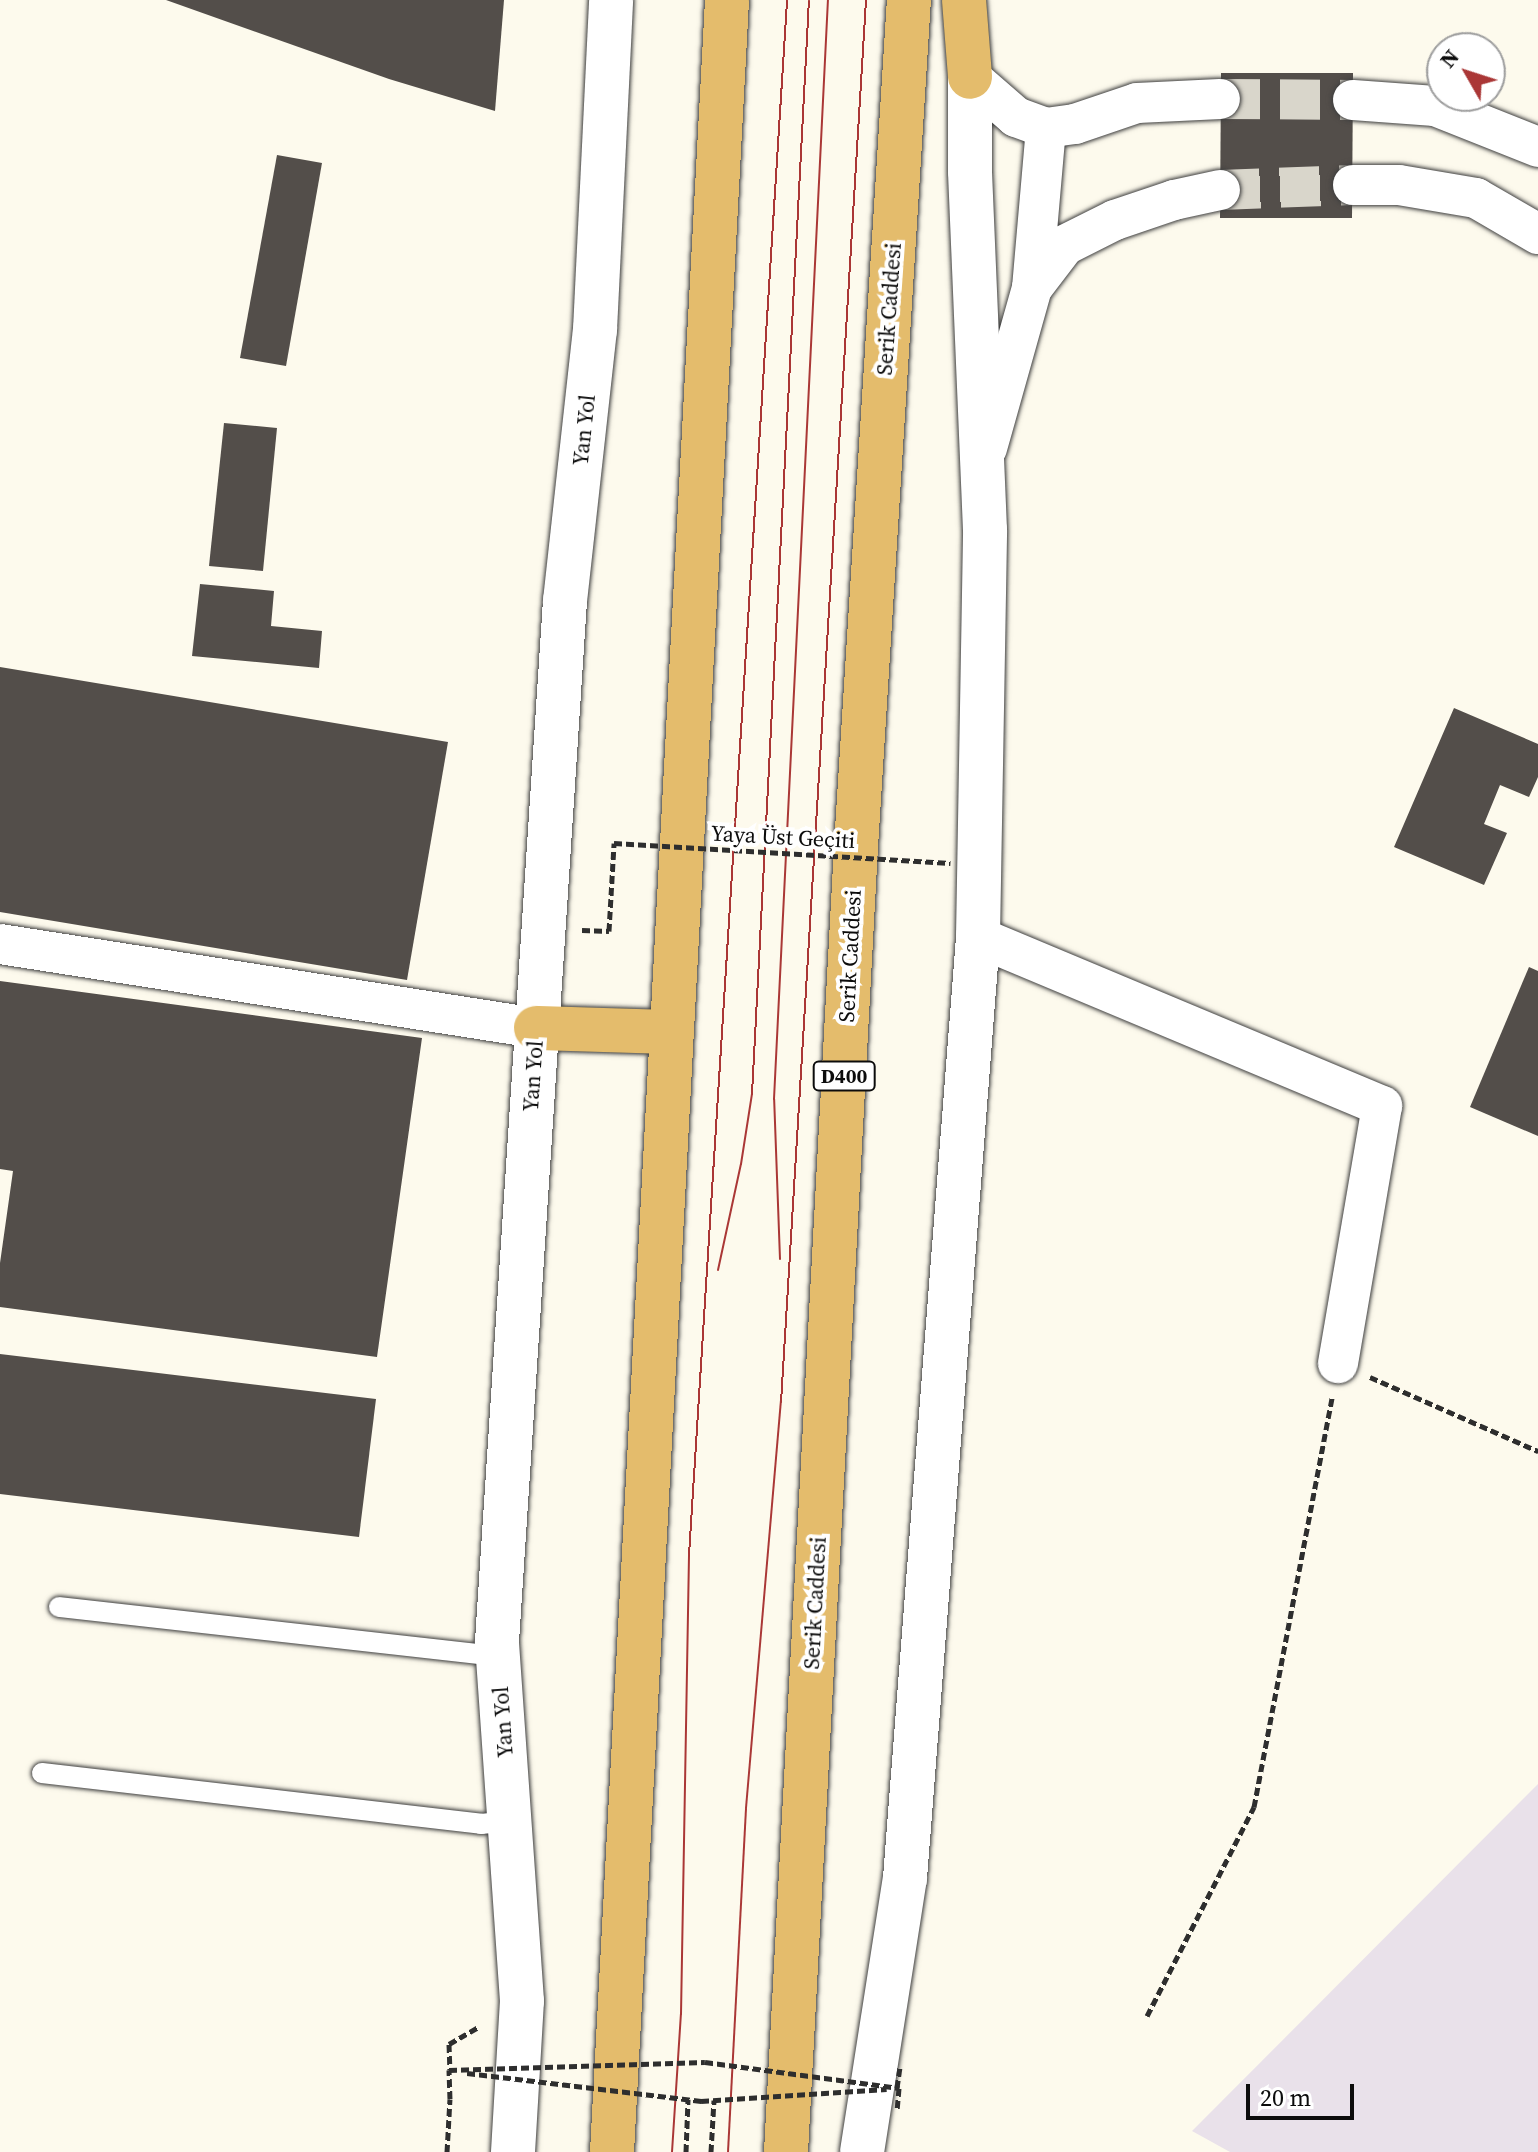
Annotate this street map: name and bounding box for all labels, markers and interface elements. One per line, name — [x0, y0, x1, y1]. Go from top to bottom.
north arrow — [1426, 32, 1506, 112]
text: N — [1432, 42, 1466, 74]
street label: Serik Caddesi — [871, 242, 907, 376]
street label: Yan Yol — [567, 393, 601, 467]
street label: Yaya Üst Geçiti — [710, 820, 856, 854]
street label: Serik Caddesi — [833, 889, 867, 1023]
street label: Yan Yol — [517, 1039, 549, 1113]
road number: D400 — [812, 1060, 876, 1092]
street label: Serik Caddesi — [798, 1536, 832, 1670]
street label: Yan Yol — [487, 1685, 519, 1759]
scale bar — [1250, 2068, 1358, 2118]
text: 20 m — [1260, 2081, 1311, 2114]

